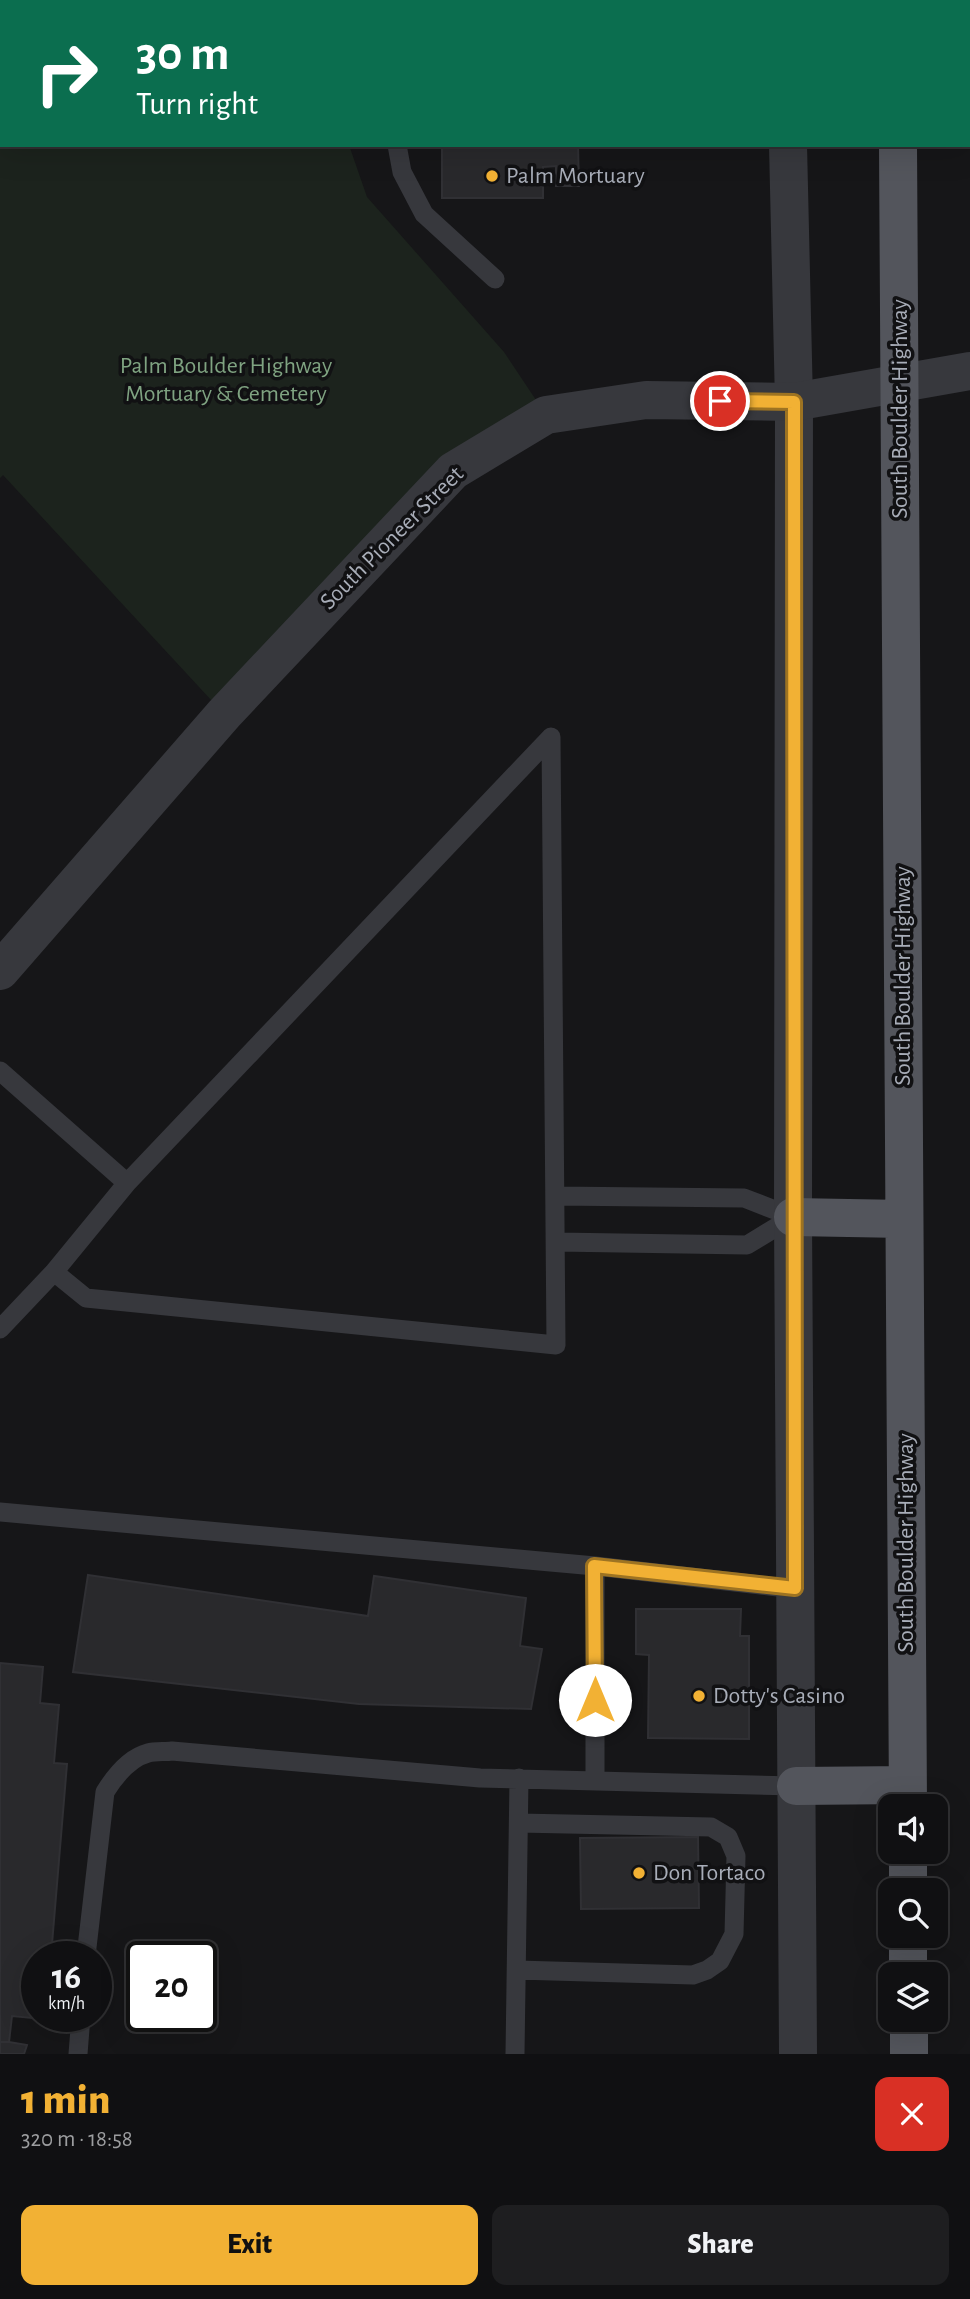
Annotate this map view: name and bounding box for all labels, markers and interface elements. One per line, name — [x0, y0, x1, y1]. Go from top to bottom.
icon: right — [21, 28, 112, 119]
text: 30 m — [136, 30, 230, 79]
text: Turn right — [136, 88, 258, 120]
place label: Palm Mortuary — [506, 164, 645, 188]
marker: Palm Mortuary — [484, 168, 500, 184]
street label: South Boulder Highway — [888, 299, 912, 519]
park label: Palm Boulder Highway Mortuary & Cemetery — [120, 354, 332, 406]
pin — [690, 371, 750, 431]
icon: arrive — [701, 382, 739, 420]
street label: South Pioneer Street — [316, 462, 468, 614]
street label: South Boulder Highway — [891, 866, 915, 1086]
street label: South Boulder Highway — [894, 1433, 918, 1653]
position arrow — [558, 1663, 632, 1737]
place label: Dotty's Casino — [713, 1684, 845, 1708]
marker: Dotty's Casino — [691, 1688, 707, 1704]
map controls — [878, 1794, 948, 2032]
button: sound — [878, 1794, 948, 1864]
place label: Don Tortaco — [653, 1861, 766, 1885]
marker: Don Tortaco — [631, 1865, 647, 1881]
button: search — [878, 1878, 948, 1948]
speed limit sign: 20 — [126, 1941, 217, 2032]
text: 16 — [52, 1960, 81, 1995]
button: layers — [878, 1962, 948, 2032]
text: km/h — [48, 1995, 85, 2013]
button: close — [875, 2077, 949, 2151]
text: 1 min — [21, 2079, 110, 2121]
text: 320 m · 18:58 — [21, 2128, 133, 2151]
button: Exit — [21, 2205, 478, 2285]
button: Share — [492, 2205, 949, 2285]

